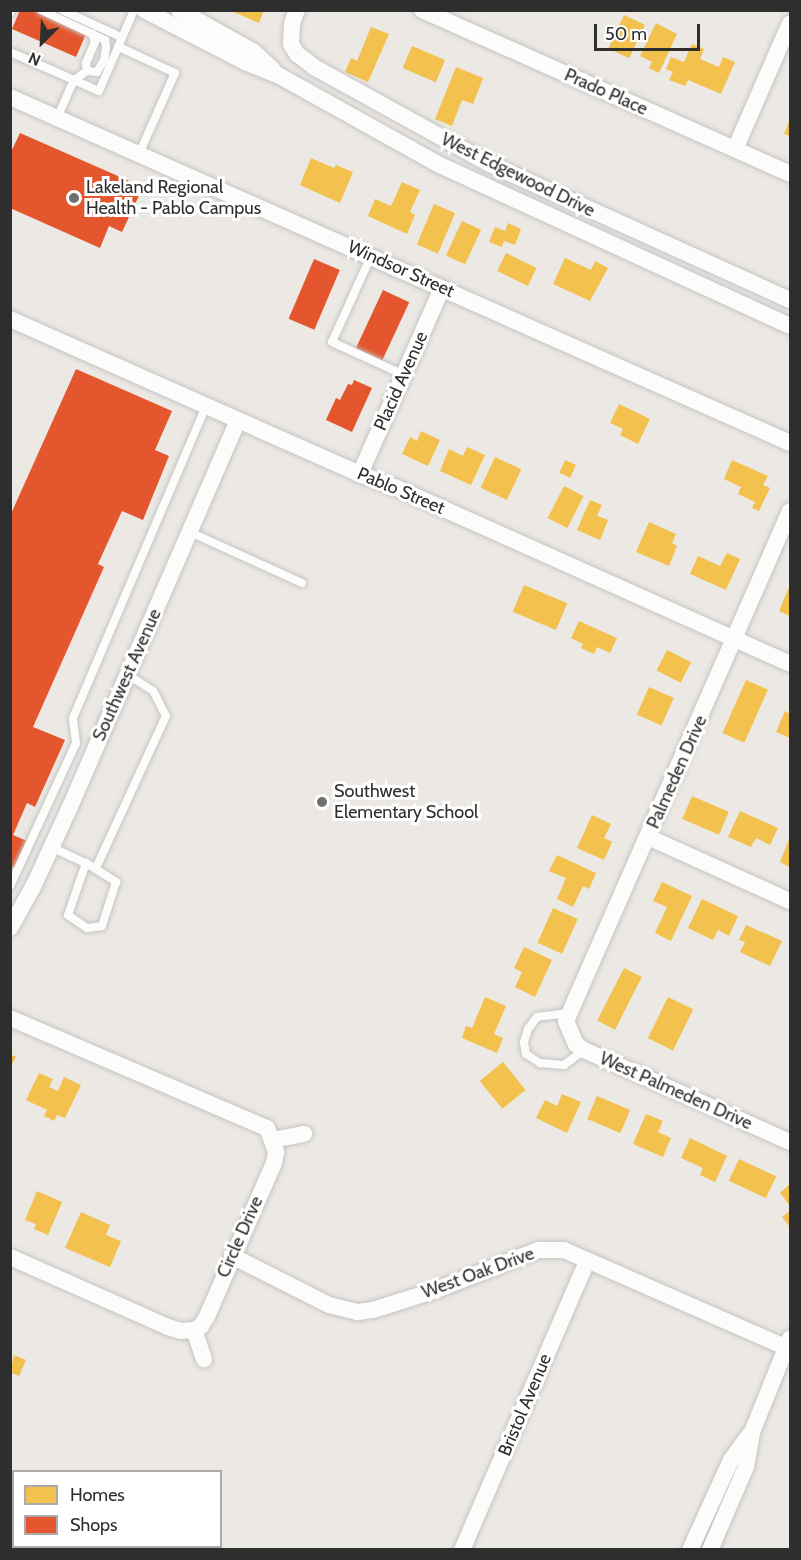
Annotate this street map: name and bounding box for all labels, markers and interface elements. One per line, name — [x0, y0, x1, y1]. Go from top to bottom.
north arrow — [12, 12, 72, 72]
scale bar — [597, 12, 704, 50]
text: 50 m — [605, 23, 647, 45]
text: N — [25, 48, 44, 70]
street label: Prado Place — [561, 64, 651, 120]
street label: West Edgewood Drive — [438, 128, 598, 222]
place label: Lakeland Regional Health - Pablo Campus — [86, 177, 261, 219]
marker: Lakeland Regional Health - Pablo Campus — [67, 191, 81, 205]
street label: Windsor Street — [344, 236, 458, 302]
street label: Placid Avenue — [370, 328, 432, 434]
street label: Pablo Street — [354, 463, 448, 519]
street label: Southwest Avenue — [88, 606, 166, 744]
street label: Palmeden Drive — [642, 712, 712, 832]
place label: Southwest Elementary School — [334, 781, 478, 824]
marker: Southwest Elementary School — [315, 795, 329, 809]
street label: West Palmeden Drive — [596, 1048, 756, 1134]
street label: Circle Drive — [212, 1193, 268, 1281]
street label: West Oak Drive — [419, 1243, 537, 1303]
street label: Bristol Avenue — [494, 1351, 556, 1459]
legend — [12, 1470, 222, 1548]
text: Homes — [70, 1484, 125, 1506]
text: Shops — [70, 1514, 118, 1536]

